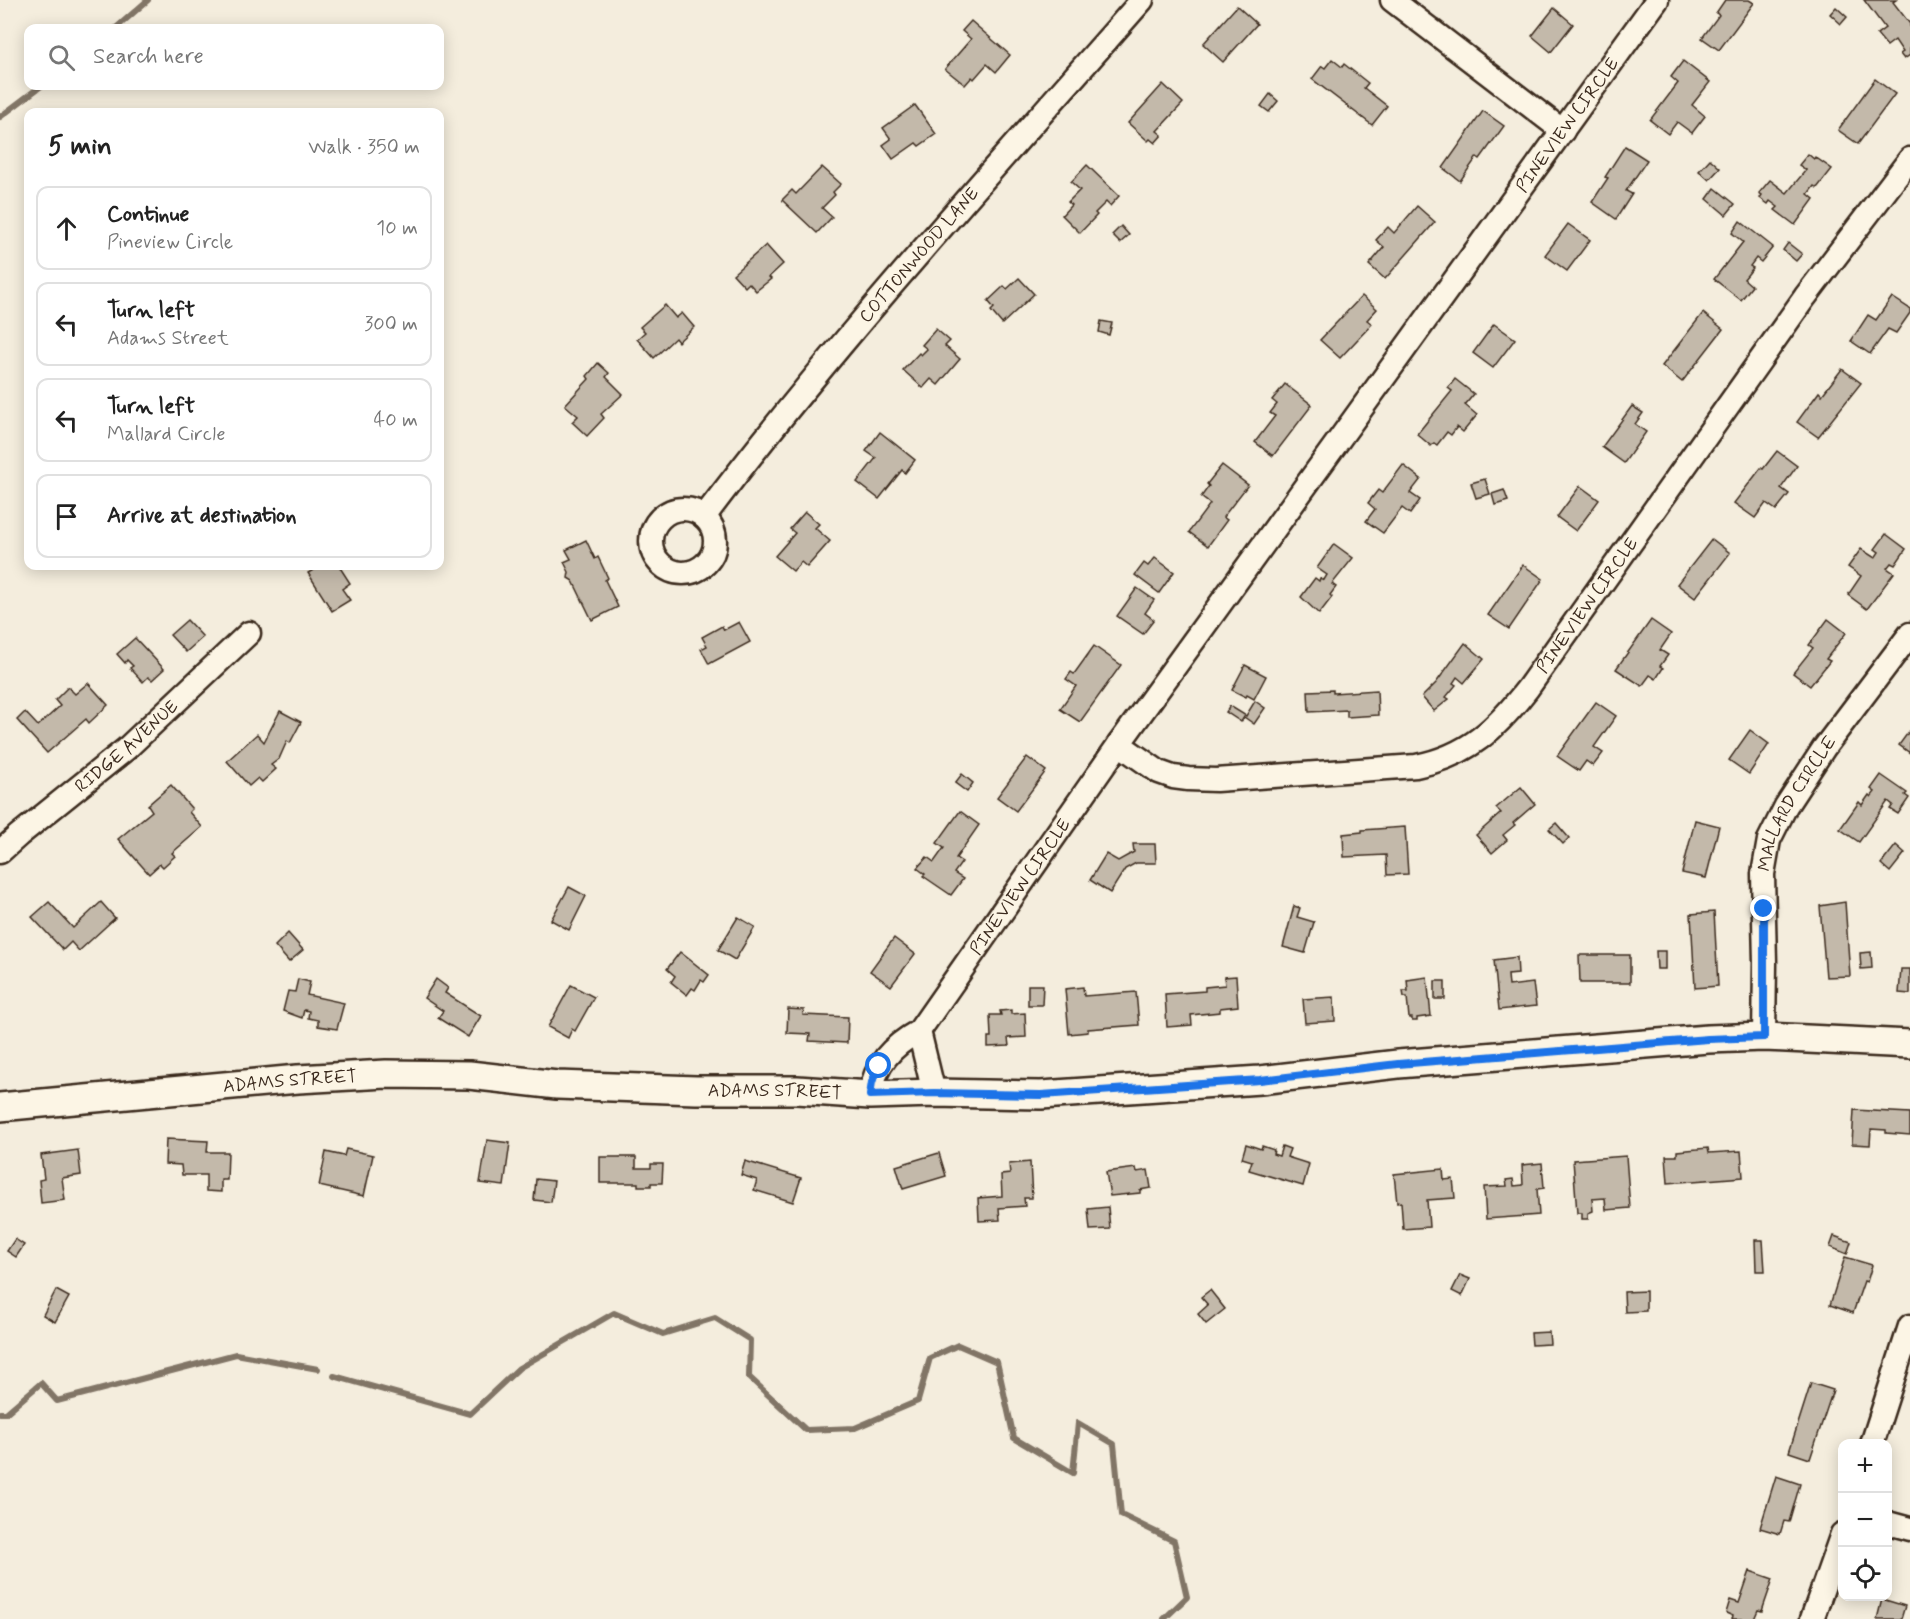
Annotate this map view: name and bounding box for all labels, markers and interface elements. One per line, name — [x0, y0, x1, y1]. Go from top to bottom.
search box — [24, 24, 444, 90]
icon: search — [45, 41, 78, 74]
text: Search here — [93, 43, 204, 71]
street label: PINEVIEW CIRCLE — [1511, 53, 1625, 198]
text: 5 min — [48, 130, 112, 164]
text: Walk · 350 m — [308, 134, 420, 161]
street label: COTTONWOOD LANE — [854, 182, 985, 328]
text: Continue — [107, 201, 189, 229]
icon: ahead — [50, 212, 83, 245]
text: 10 m — [376, 215, 418, 242]
text: Pineview Circle — [107, 229, 233, 256]
text: Turn left — [107, 297, 195, 325]
icon: left — [50, 308, 83, 341]
text: 300 m — [364, 311, 418, 338]
text: Adams Street — [107, 325, 229, 352]
text: Turn left — [107, 393, 195, 421]
icon: left — [50, 404, 83, 437]
text: 40 m — [374, 407, 418, 434]
text: Mallard Circle — [107, 421, 226, 448]
icon: arrive — [50, 500, 83, 533]
text: Arrive at destination — [107, 502, 297, 530]
street label: PINEVIEW CIRCLE — [1531, 533, 1644, 678]
street label: RIDGE AVENUE — [70, 695, 184, 798]
street label: MALLARD CIRCLE — [1753, 731, 1842, 873]
street label: PINEVIEW CIRCLE — [965, 814, 1076, 960]
route end — [1750, 895, 1776, 921]
route start — [865, 1052, 891, 1078]
street label: ADAMS STREET — [222, 1065, 357, 1099]
street label: ADAMS STREET — [708, 1079, 843, 1106]
map controls — [1838, 1439, 1892, 1601]
button: + — [1838, 1439, 1892, 1493]
button: − — [1838, 1493, 1892, 1547]
button: locate — [1838, 1547, 1892, 1601]

